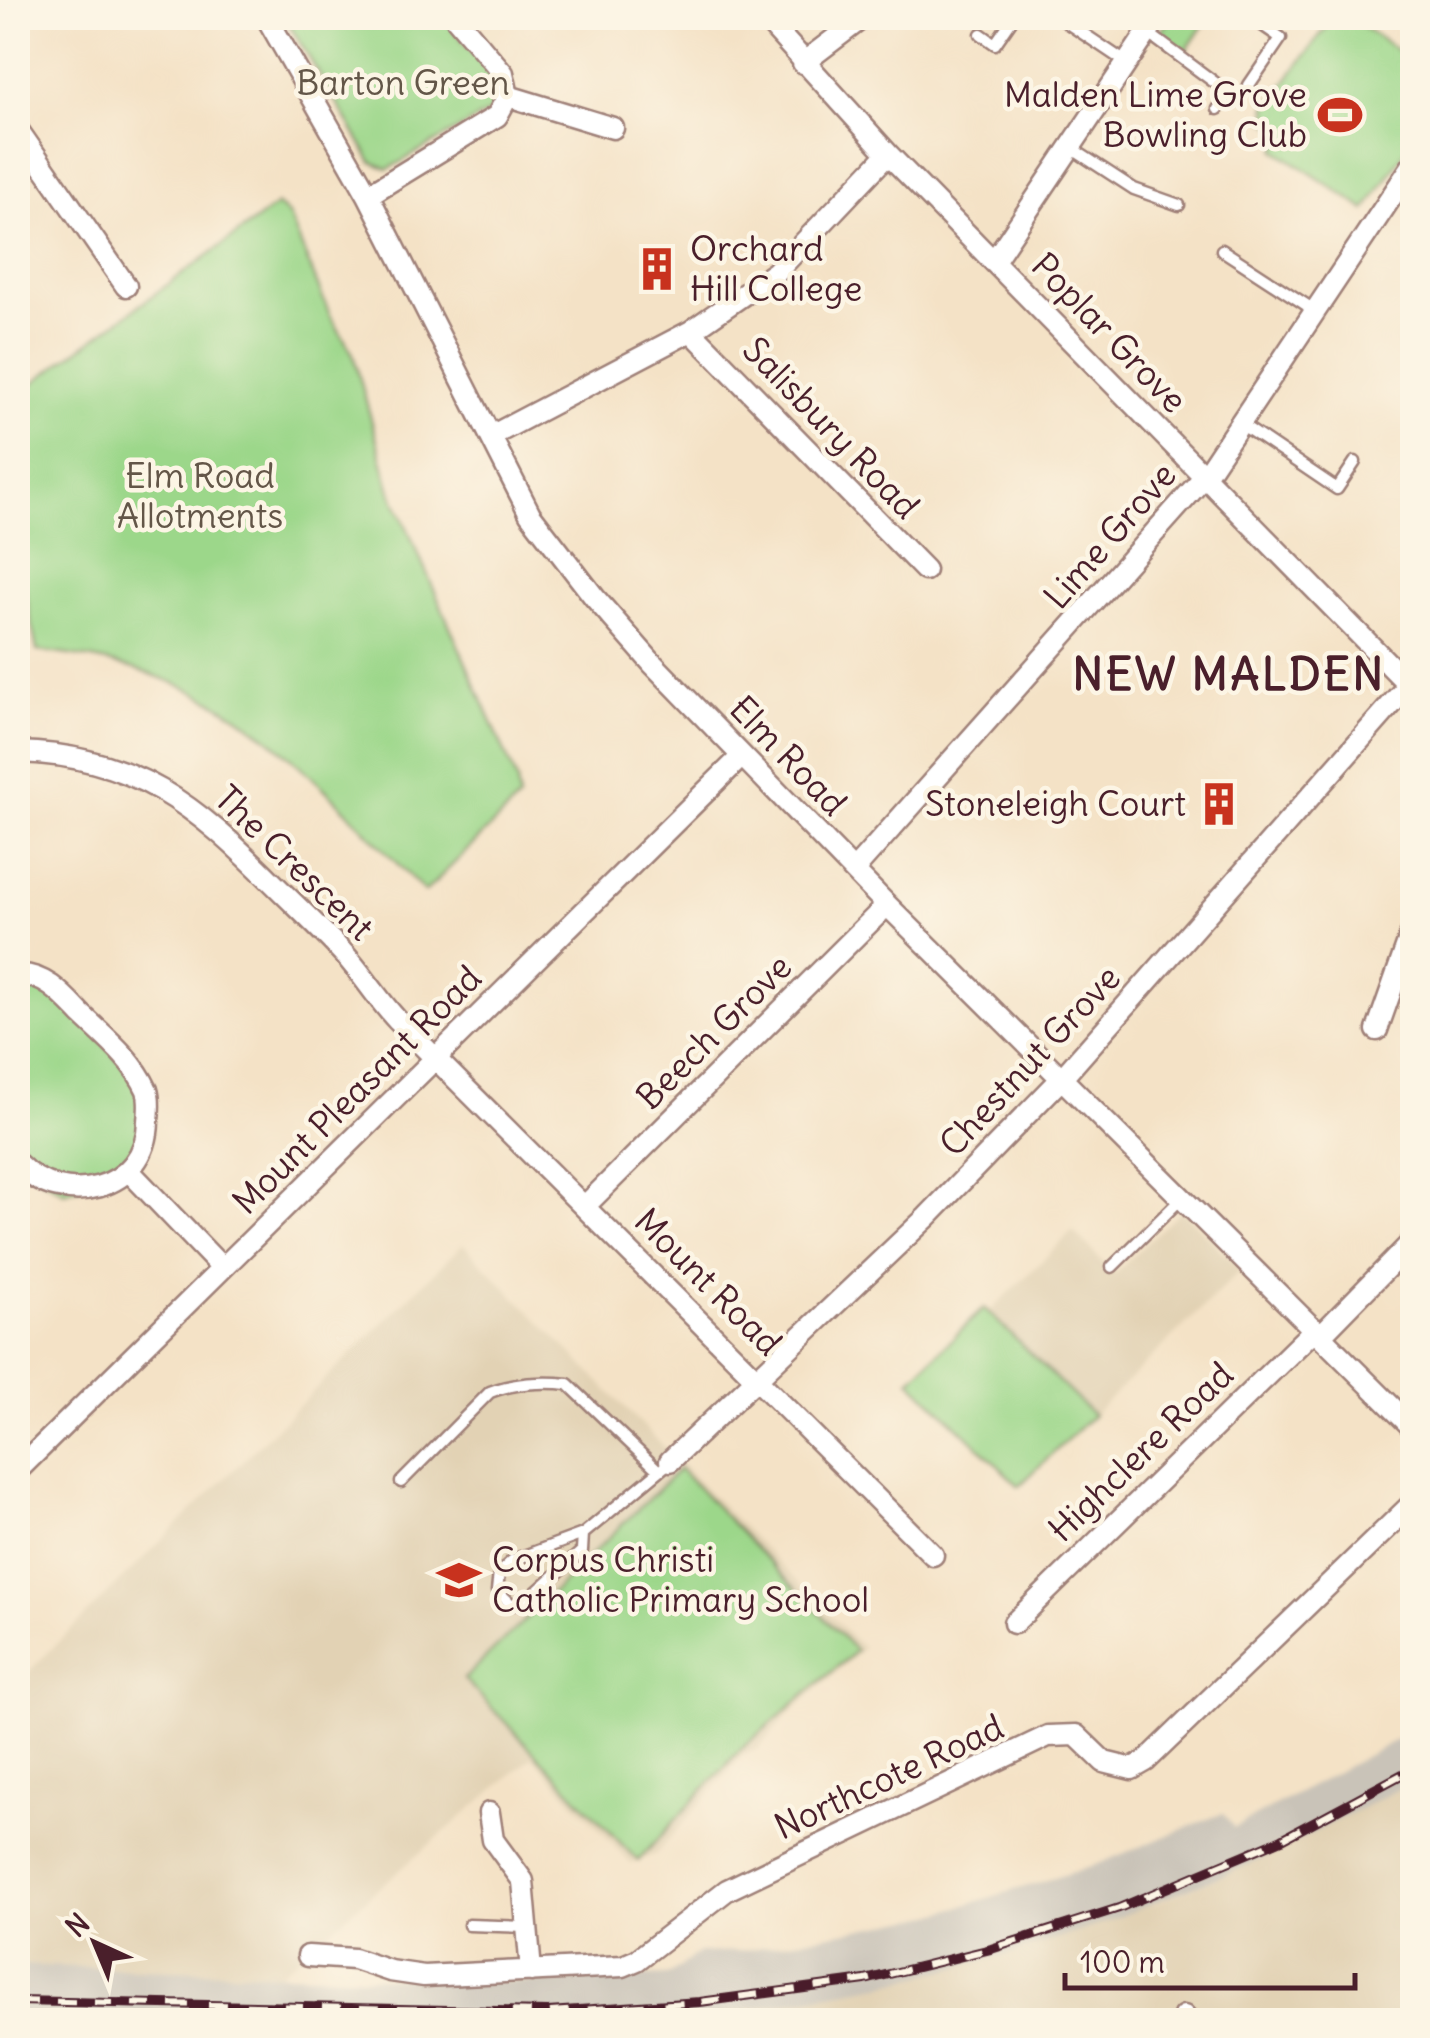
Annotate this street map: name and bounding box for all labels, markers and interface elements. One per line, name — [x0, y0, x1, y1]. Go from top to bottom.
park label: Barton Green — [296, 60, 510, 104]
place label: Malden Lime Grove Bowling Club — [1004, 72, 1307, 156]
sports icon: Malden Lime Grove Bowling Club — [1316, 91, 1364, 139]
place label: Orchard Hill College — [690, 226, 862, 310]
street label: Poplar Grove — [1023, 243, 1197, 421]
building icon: Orchard Hill College — [633, 245, 681, 293]
street label: Salisbury Road — [734, 327, 929, 527]
park label: Elm Road Allotments — [117, 453, 283, 537]
street label: Lime Grove — [1034, 453, 1185, 618]
district label: NEW MALDEN — [1072, 646, 1386, 702]
street label: Elm Road — [721, 686, 856, 824]
street label: The Crescent — [206, 775, 384, 949]
building icon: Stoneleigh Court — [1195, 780, 1243, 828]
place label: Stoneleigh Court — [925, 781, 1186, 825]
street label: Beech Grove — [626, 944, 800, 1118]
street label: Mount Pleasant Road — [223, 956, 490, 1223]
street label: Chestnut Grove — [930, 956, 1129, 1165]
street label: Mount Road — [626, 1198, 792, 1364]
street label: Highclere Road — [1039, 1352, 1242, 1550]
place label: Corpus Christi Catholic Primary School — [492, 1537, 869, 1621]
school or university icon: Corpus Christi Catholic Primary School — [435, 1556, 483, 1604]
street label: Northcote Road — [767, 1704, 1010, 1848]
north arrow — [45, 1893, 145, 1993]
text: N — [58, 1905, 97, 1945]
scale bar — [1065, 1928, 1355, 1990]
text: 100 m — [1080, 1943, 1165, 1981]

